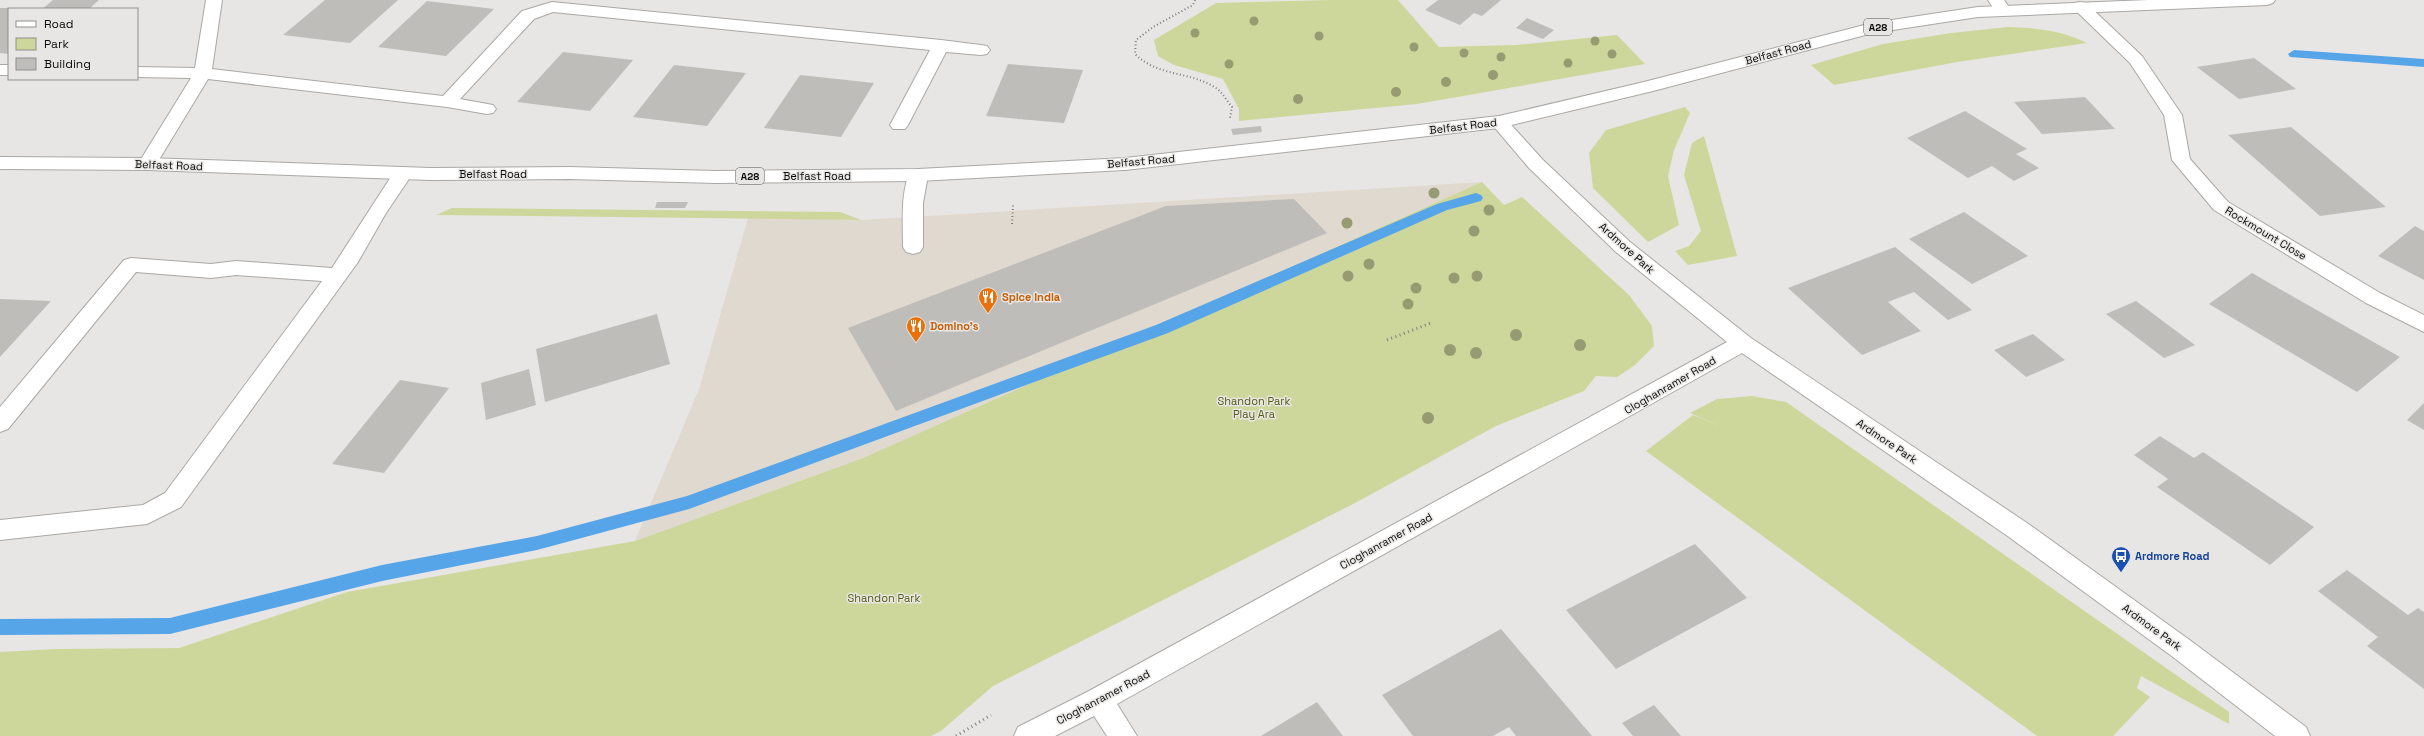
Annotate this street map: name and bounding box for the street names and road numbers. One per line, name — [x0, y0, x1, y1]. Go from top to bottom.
road number: A28 — [1864, 19, 1892, 35]
street label: Belfast Road — [1743, 36, 1813, 68]
street label: Belfast Road — [1428, 115, 1498, 137]
street label: Belfast Road — [1106, 151, 1176, 171]
street label: Belfast Road — [135, 157, 203, 173]
street label: Belfast Road — [459, 167, 527, 181]
road number: A28 — [736, 168, 764, 184]
street label: Belfast Road — [783, 169, 851, 183]
street label: Rockmount Close — [2223, 203, 2309, 263]
street label: Ardmore Park — [1596, 219, 1658, 277]
street label: Cloghanramer Road — [1622, 353, 1718, 417]
street label: Ardmore Park — [1854, 416, 1920, 467]
street label: Cloghanramer Road — [1337, 510, 1435, 572]
street label: Ardmore Park — [2119, 601, 2185, 653]
street label: Cloghanramer Road — [1054, 666, 1152, 728]

